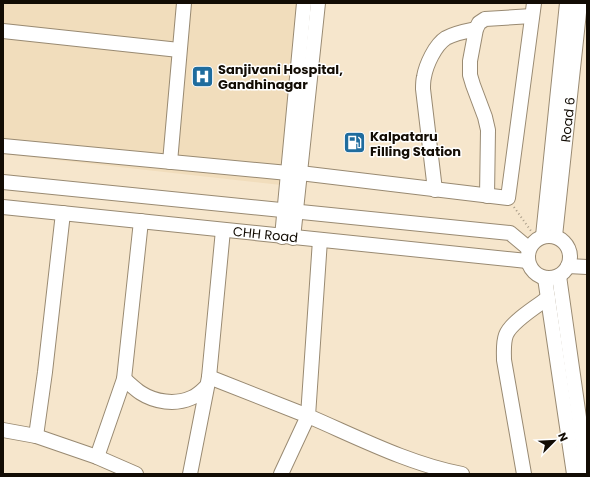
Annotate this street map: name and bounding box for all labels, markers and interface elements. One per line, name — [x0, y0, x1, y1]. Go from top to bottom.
place label: Sanjivani Hospital, Gandhinagar — [218, 60, 343, 94]
hospital icon: Sanjivani Hospital, Gandhinagar — [190, 63, 216, 89]
street label: Road 6 — [556, 96, 580, 143]
place label: Kalpataru Filling Station — [370, 127, 461, 161]
fuel station icon: Kalpataru Filling Station — [341, 130, 367, 156]
street label: CHH Road — [232, 222, 299, 247]
north arrow — [534, 421, 574, 461]
text: N — [554, 430, 572, 444]

